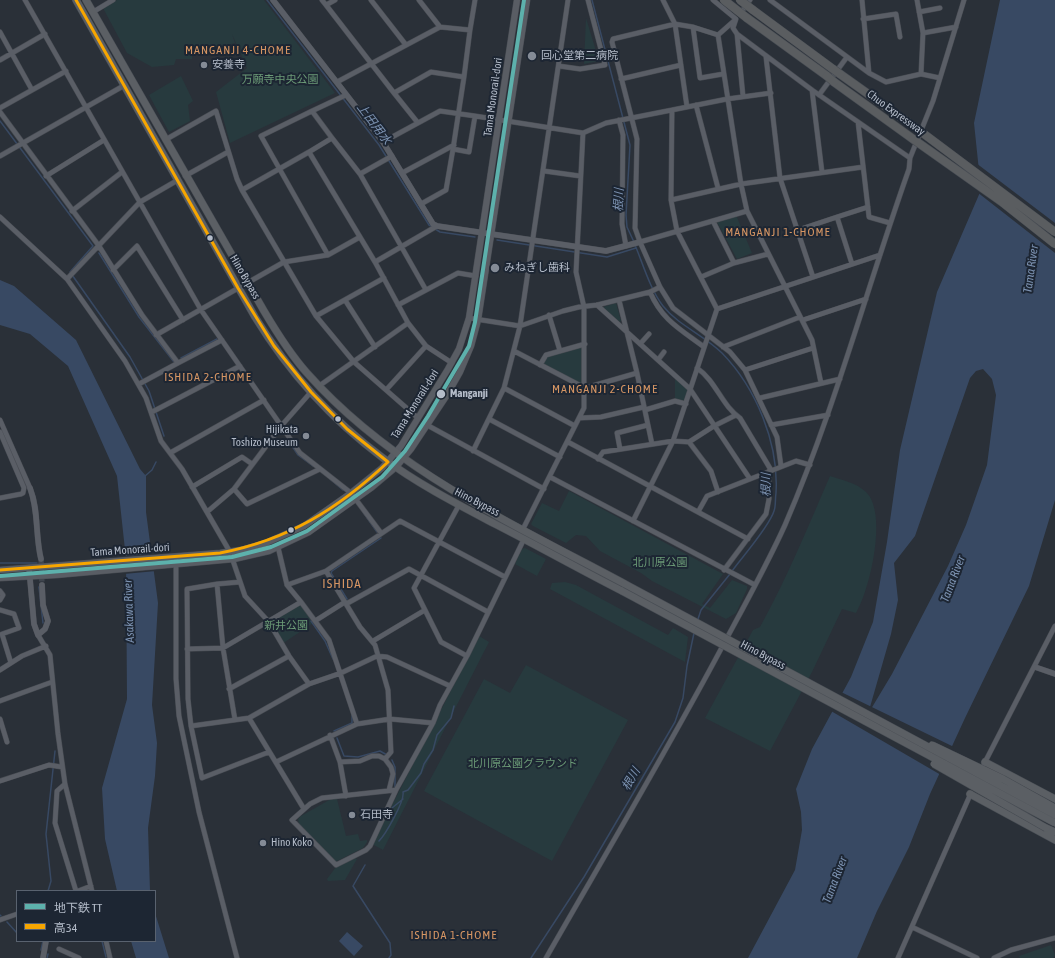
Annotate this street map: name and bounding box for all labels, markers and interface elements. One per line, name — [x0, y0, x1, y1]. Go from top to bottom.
district label: MANGANJI 4-CHOME — [185, 43, 291, 57]
place label: 回心堂第二病院 — [541, 49, 618, 63]
marker: 回心堂第二病院 — [526, 50, 538, 62]
street label: Tama Monorail-dori — [481, 57, 505, 137]
place label: 安養寺 — [212, 58, 245, 72]
marker: 安養寺 — [199, 60, 209, 70]
park label: 万願寺中央公園 — [242, 73, 318, 87]
street label: Chuo Expressway — [864, 87, 928, 139]
water label: 上田用水 — [354, 100, 394, 148]
water label: 根川 — [611, 188, 627, 212]
district label: MANGANJI 1-CHOME — [725, 225, 831, 239]
unlabelled marker — [205, 233, 215, 243]
water label: Tama River — [1020, 244, 1042, 294]
street label: Hino Bypass — [227, 253, 263, 301]
place label: みねぎし歯科 — [504, 261, 570, 275]
marker: みねぎし歯科 — [489, 262, 501, 274]
street label: Tama Monorail-dori — [388, 367, 442, 441]
district label: ISHIDA 2-CHOME — [164, 370, 252, 384]
district label: MANGANJI 2-CHOME — [552, 382, 658, 396]
place label: Manganji — [450, 387, 488, 401]
marker: Manganji — [435, 388, 447, 400]
unlabelled marker — [333, 414, 343, 424]
place label: Hijikata Toshizo Museum — [232, 423, 298, 449]
marker: Hijikata Toshizo Museum — [301, 431, 311, 441]
water label: 根川 — [759, 473, 773, 497]
street label: Hino Bypass — [452, 485, 502, 519]
unlabelled marker — [286, 525, 296, 535]
street label: Tama Monorail-dori — [90, 541, 170, 559]
water label: Tama River — [938, 554, 968, 604]
park label: 北川原公園 — [633, 556, 687, 570]
district label: ISHIDA — [322, 576, 362, 592]
water label: Asakawa River — [121, 579, 137, 643]
park label: 新井公園 — [264, 619, 308, 633]
street label: Hino Bypass — [738, 638, 788, 672]
park label: 北川原公園グラウンド — [468, 757, 578, 771]
water label: 根川 — [619, 765, 643, 793]
place label: 石田寺 — [360, 808, 393, 822]
marker: 石田寺 — [347, 810, 357, 820]
place label: Hino Koko — [271, 836, 312, 850]
marker: Hino Koko — [258, 838, 268, 848]
water label: Tama River — [820, 855, 850, 905]
legend — [16, 890, 156, 942]
text: 地下鉄 TT — [54, 901, 102, 915]
text: 高34 — [54, 921, 77, 935]
district label: ISHIDA 1-CHOME — [411, 928, 497, 942]

